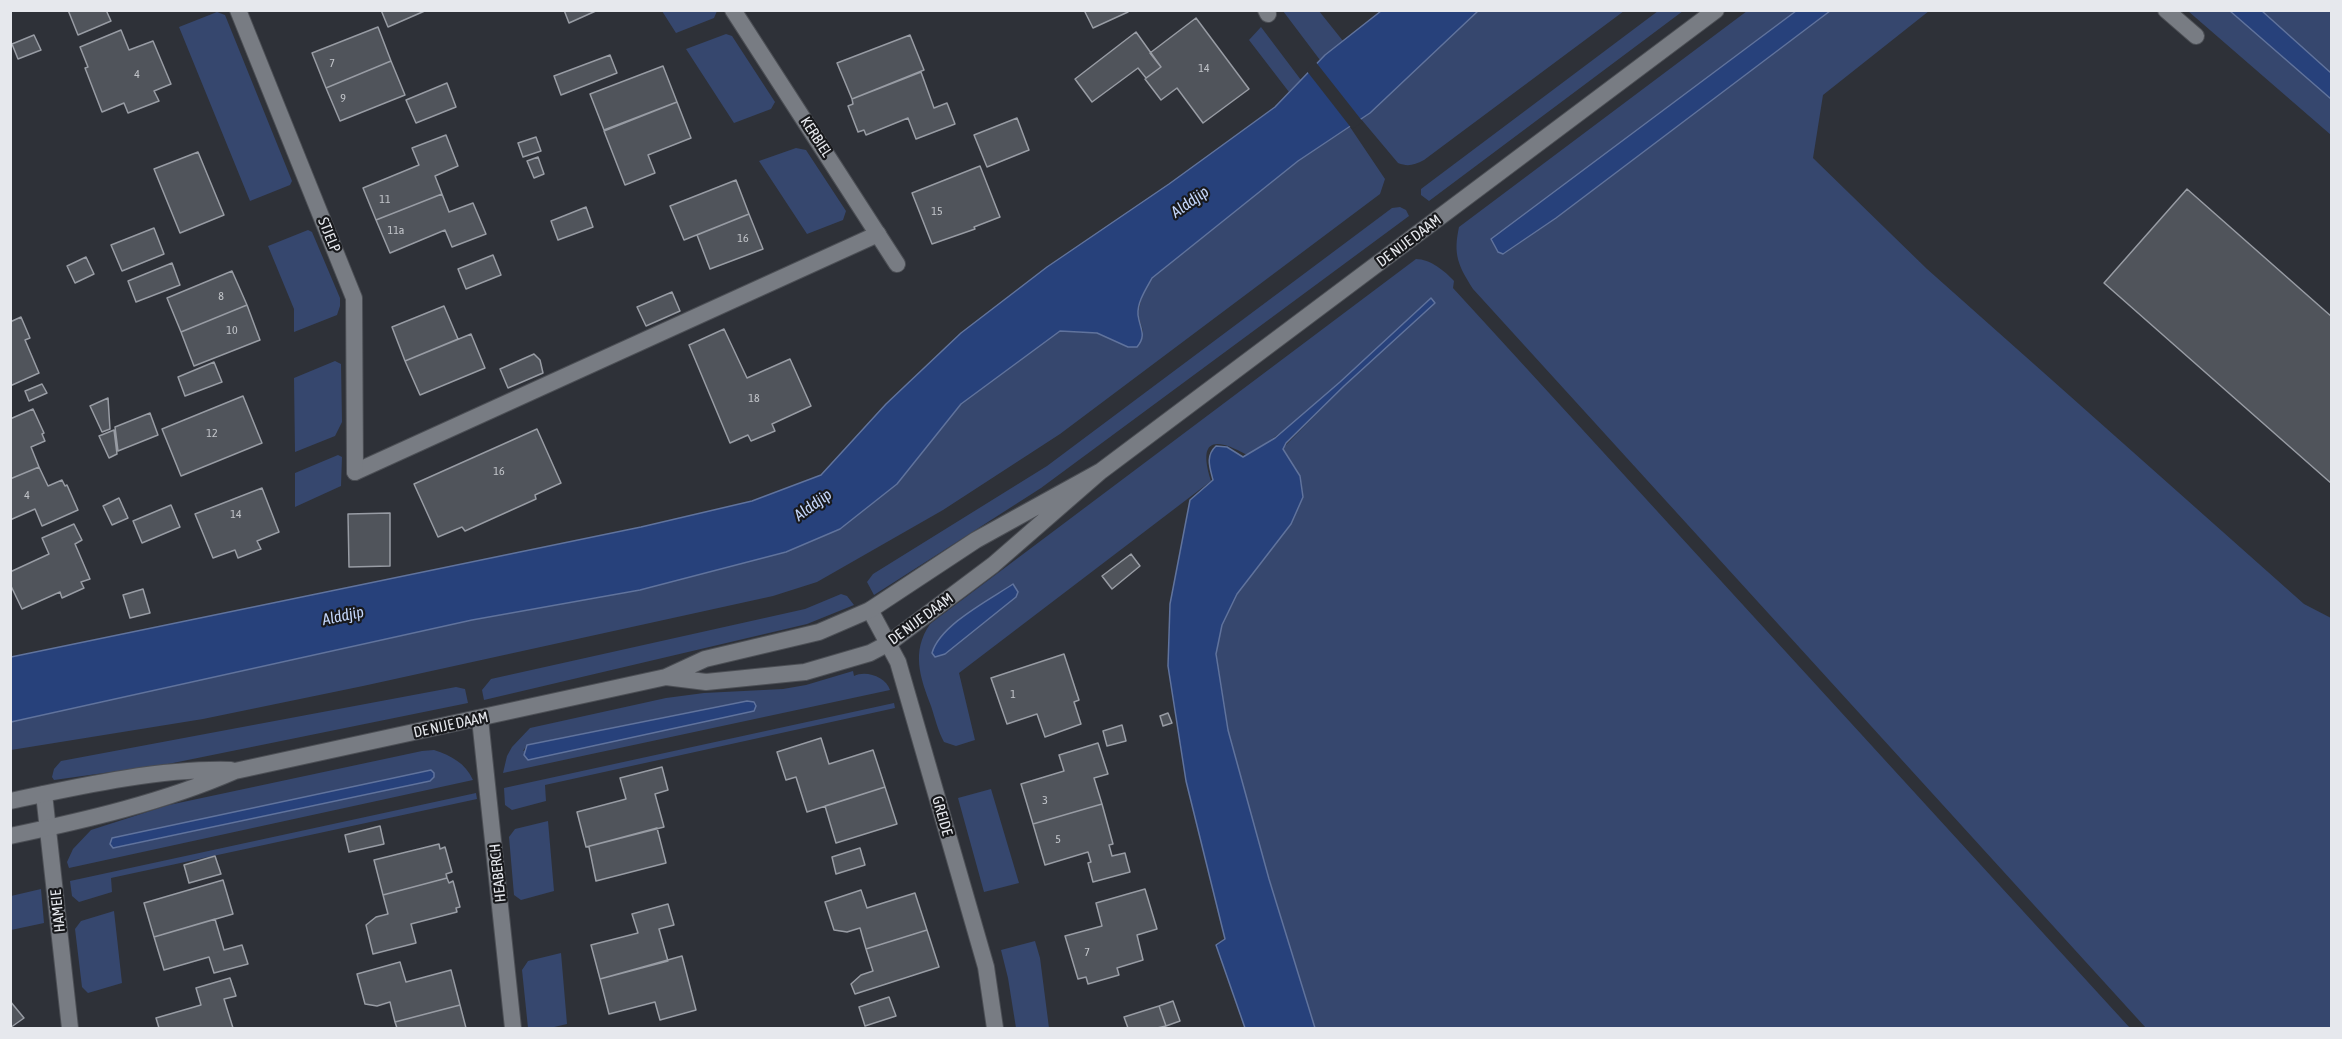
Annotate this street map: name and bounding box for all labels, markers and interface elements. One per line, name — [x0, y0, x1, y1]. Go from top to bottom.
house number: 7 — [329, 56, 335, 70]
house number: 14 — [1198, 61, 1210, 75]
house number: 4 — [134, 67, 140, 81]
house number: 9 — [340, 91, 346, 105]
street label: KERBIEL — [796, 113, 836, 161]
water label: Alddjip — [1167, 182, 1213, 222]
house number: 11 — [379, 192, 391, 206]
house number: 15 — [931, 204, 943, 218]
street label: DE NIJE DAAM — [1373, 211, 1445, 271]
street label: STJELP — [314, 215, 344, 255]
house number: 11a — [388, 223, 404, 237]
house number: 16 — [737, 231, 749, 245]
house number: 8 — [218, 289, 224, 303]
house number: 10 — [226, 323, 238, 337]
house number: 18 — [748, 391, 760, 405]
house number: 12 — [206, 426, 218, 440]
house number: 16 — [493, 464, 505, 478]
water label: Alddjip — [790, 485, 836, 525]
house number: 4 — [24, 488, 30, 502]
house number: 14 — [230, 507, 242, 521]
street label: DE NIJE DAAM — [885, 589, 957, 649]
water label: Alddjip — [320, 602, 366, 630]
house number: 1 — [1010, 687, 1016, 701]
street label: DE NIJE DAAM — [412, 708, 490, 742]
house number: 3 — [1042, 793, 1048, 807]
street label: GREIDE — [928, 794, 956, 838]
house number: 5 — [1055, 832, 1061, 846]
street label: HEABERCH — [486, 843, 510, 903]
street label: HAMEIE — [47, 889, 69, 933]
house number: 7 — [1084, 945, 1090, 959]

